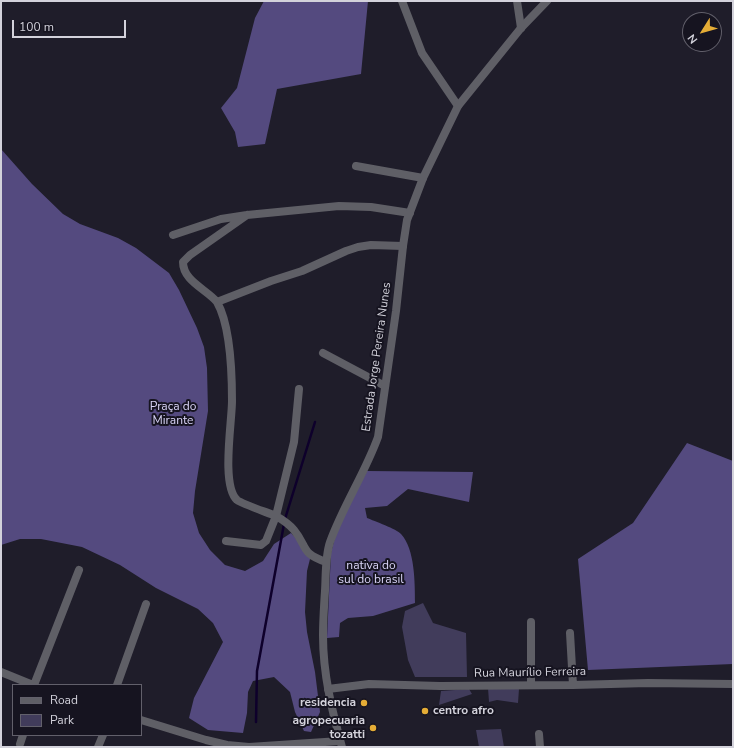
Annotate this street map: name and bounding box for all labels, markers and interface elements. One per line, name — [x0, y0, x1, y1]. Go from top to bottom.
scale bar — [14, 12, 128, 38]
north arrow — [682, 12, 722, 52]
text: 100 m — [19, 19, 54, 35]
text: N — [684, 31, 701, 47]
street label: Estrada Jorge Pereira Nunes — [359, 281, 395, 433]
park label: Praça do Mirante — [150, 400, 196, 428]
park label: nativa do sul do brasil — [338, 559, 404, 587]
street label: Rua Maurílio Ferreira — [474, 665, 586, 681]
legend — [12, 684, 142, 736]
text: Road — [50, 692, 78, 708]
place label: residencia — [300, 696, 356, 710]
marker: residencia — [359, 698, 369, 708]
place label: centro afro — [433, 704, 494, 718]
marker: centro afro — [420, 706, 430, 716]
text: Park — [50, 712, 74, 728]
place label: agropecuaria tozatti — [292, 714, 365, 742]
marker: agropecuaria tozatti — [368, 723, 378, 733]

